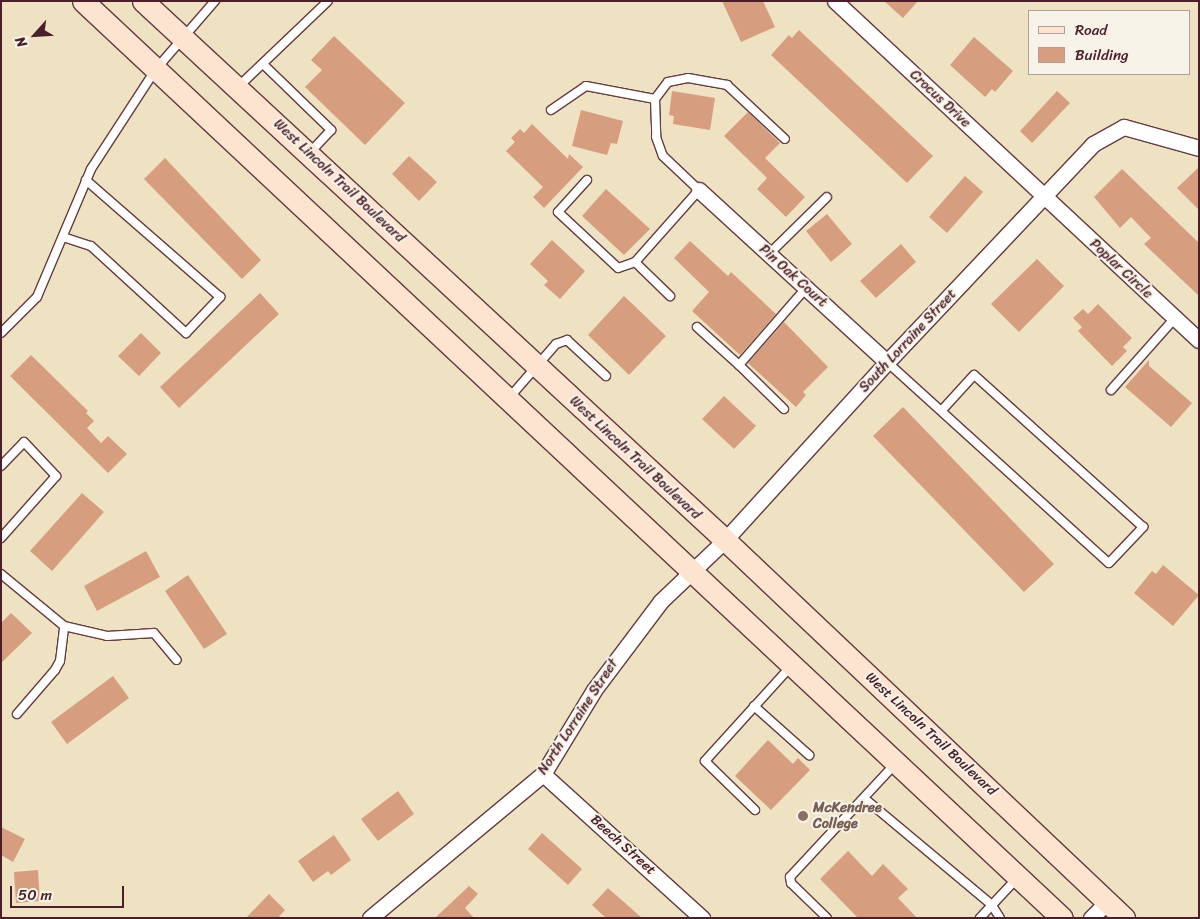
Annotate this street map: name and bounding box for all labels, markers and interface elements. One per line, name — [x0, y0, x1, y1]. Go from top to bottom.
north arrow — [10, 10, 60, 60]
legend — [1028, 10, 1190, 75]
text: Road — [1075, 17, 1107, 43]
text: N — [8, 32, 34, 52]
text: Building — [1075, 42, 1129, 68]
street label: Crocus Drive — [906, 67, 974, 131]
street label: West Lincoln Trail Boulevard — [270, 116, 408, 246]
street label: Poplar Circle — [1086, 236, 1156, 302]
street label: Pin Oak Court — [755, 241, 831, 311]
street label: South Lorraine Street — [856, 286, 960, 396]
street label: West Lincoln Trail Boulevard — [566, 393, 704, 523]
street label: North Lorraine Street — [534, 656, 622, 778]
street label: West Lincoln Trail Boulevard — [862, 669, 1000, 799]
place label: McKendree College — [813, 800, 882, 832]
marker: McKendree College — [797, 810, 809, 822]
street label: Beech Street — [587, 811, 659, 879]
scale bar — [12, 876, 126, 908]
text: 50 m — [18, 882, 52, 908]

